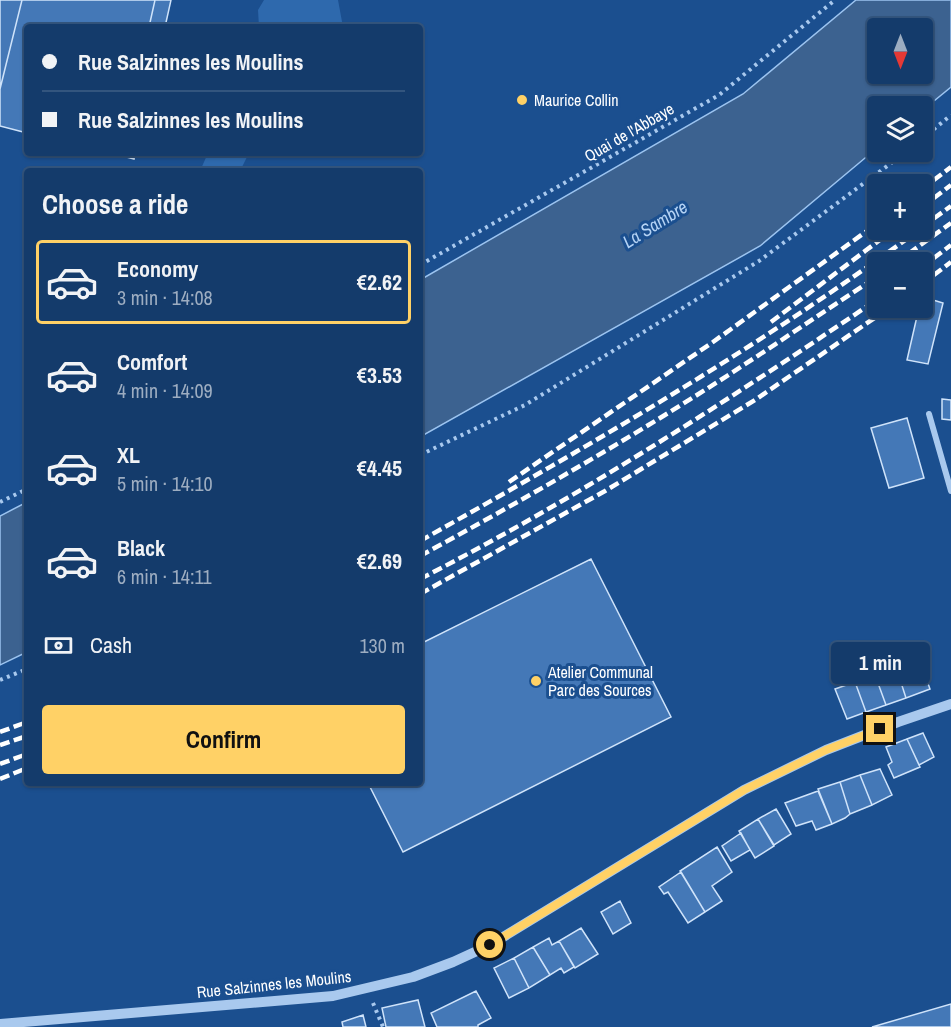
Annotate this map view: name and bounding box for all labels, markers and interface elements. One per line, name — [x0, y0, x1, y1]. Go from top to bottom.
north arrow — [867, 18, 933, 84]
map controls — [867, 18, 933, 318]
text: Rue Salzinnes les Moulins — [78, 47, 304, 77]
place label: Maurice Collin — [534, 89, 619, 111]
marker: Maurice Collin — [515, 93, 529, 107]
button: layers — [867, 96, 933, 162]
street label: Quai de l'Abbaye — [580, 97, 678, 167]
text: Rue Salzinnes les Moulins — [78, 105, 304, 135]
button: + — [867, 174, 933, 240]
text: Choose a ride — [42, 186, 188, 222]
water label: La Sambre — [618, 194, 692, 254]
button: − — [867, 252, 933, 318]
text: Economy — [117, 254, 198, 284]
icon: car — [45, 255, 99, 309]
text: €2.62 — [357, 267, 402, 297]
text: 3 min · 14:08 — [117, 284, 213, 311]
text: Comfort — [117, 347, 187, 377]
icon: car — [45, 348, 99, 402]
text: €3.53 — [357, 360, 402, 390]
text: 4 min · 14:09 — [117, 377, 213, 404]
text: XL — [117, 440, 140, 470]
icon: car — [45, 441, 99, 495]
text: €4.45 — [357, 453, 402, 483]
text: 5 min · 14:10 — [117, 470, 213, 497]
text: Black — [117, 533, 165, 563]
icon: car — [45, 534, 99, 588]
text: €2.69 — [357, 546, 402, 576]
text: 6 min · 14:11 — [117, 563, 212, 590]
icon: cash — [42, 629, 75, 662]
text: Cash — [90, 630, 132, 660]
text: 130 m — [359, 632, 405, 659]
callout: 1 min — [830, 642, 930, 684]
text: 1 min — [859, 649, 902, 676]
place label: Atelier Communal Parc des Sources — [547, 661, 653, 701]
marker: Atelier Communal Parc des Sources — [529, 674, 543, 688]
button: Confirm — [42, 705, 405, 774]
route end — [866, 715, 893, 742]
route start — [476, 931, 503, 958]
street label: Rue Salzinnes les Moulins — [196, 965, 352, 1003]

